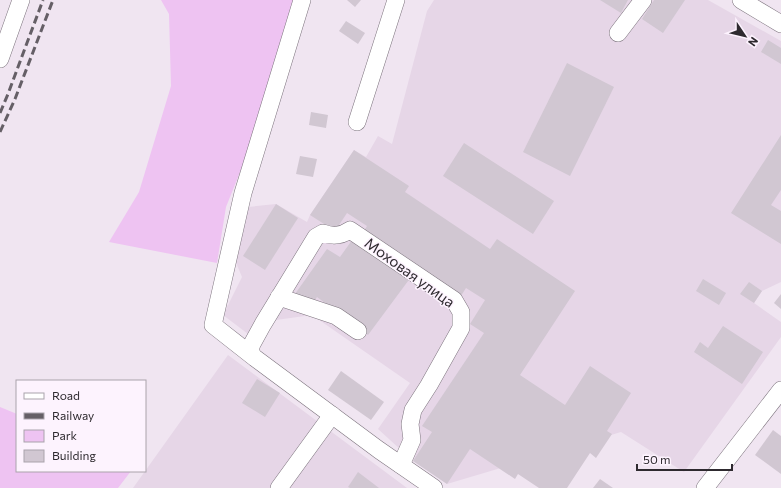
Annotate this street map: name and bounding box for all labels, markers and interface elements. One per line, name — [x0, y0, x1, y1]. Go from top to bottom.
north arrow — [725, 16, 765, 56]
text: N — [746, 35, 761, 49]
street label: Моховая улица — [361, 233, 459, 311]
legend — [16, 380, 146, 472]
text: Road — [52, 388, 80, 402]
text: Railway — [52, 408, 94, 422]
text: Park — [52, 428, 78, 442]
scale bar — [637, 446, 732, 472]
text: Building — [52, 448, 96, 462]
text: 50 m — [643, 452, 671, 466]

